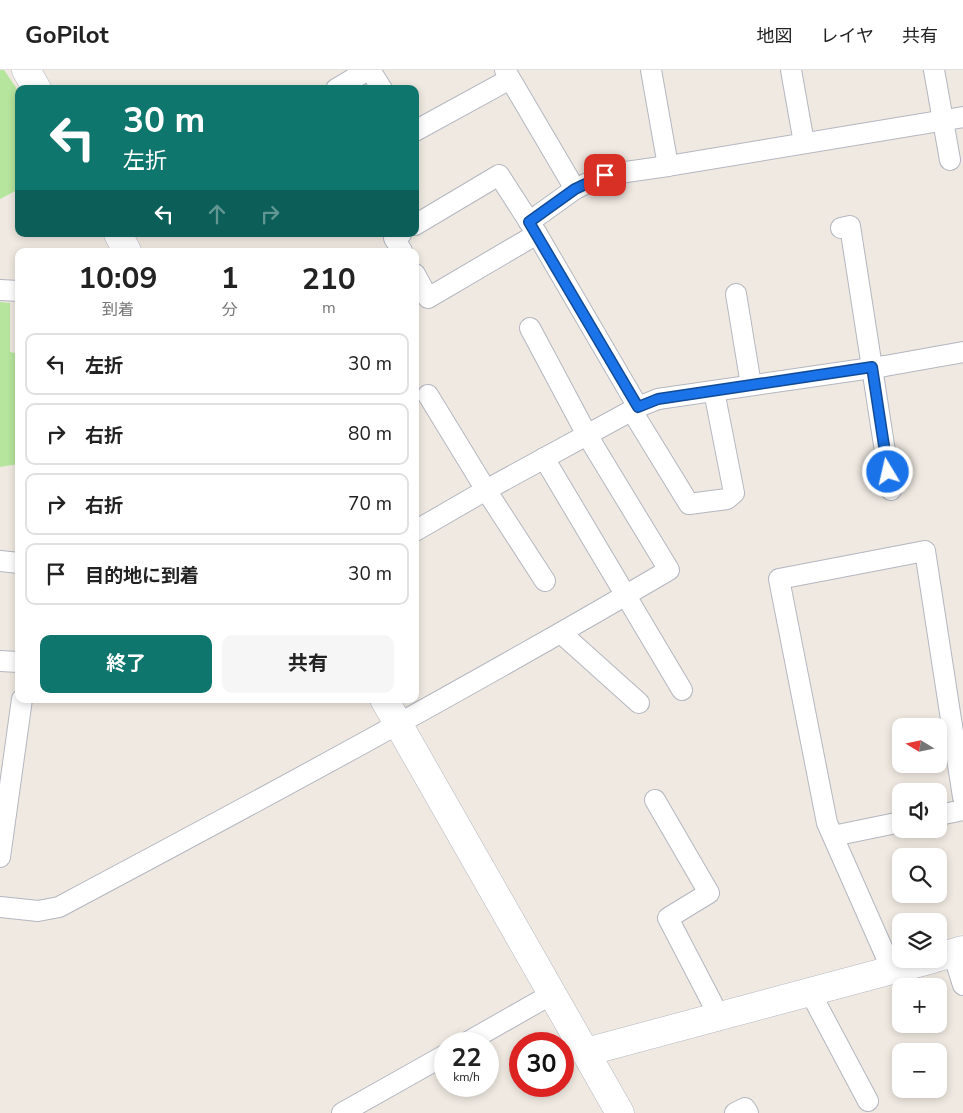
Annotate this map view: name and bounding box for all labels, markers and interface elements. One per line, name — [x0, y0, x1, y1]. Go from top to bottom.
text: GoPilot — [25, 19, 109, 51]
text: 地図 — [757, 24, 793, 48]
text: レイヤ — [821, 24, 874, 48]
text: 共有 — [902, 24, 938, 48]
text: 30 m — [123, 97, 205, 144]
icon: left — [40, 105, 105, 170]
text: 左折 — [123, 146, 167, 176]
pin — [584, 154, 626, 196]
icon: arrive — [591, 161, 619, 189]
icon: left — [150, 200, 178, 228]
icon: ahead — [203, 200, 231, 228]
icon: right — [256, 200, 284, 228]
text: 10:09 — [78, 258, 158, 299]
text: 1 — [221, 258, 239, 299]
text: 210 — [302, 259, 356, 300]
text: m — [322, 297, 336, 319]
text: 到着 — [102, 299, 134, 321]
text: 分 — [222, 299, 238, 321]
icon: left — [42, 350, 70, 378]
text: 30 m — [348, 351, 392, 377]
text: 左折 — [85, 353, 123, 379]
icon: right — [42, 420, 70, 448]
text: 80 m — [348, 421, 392, 447]
text: 右折 — [85, 423, 123, 449]
position arrow — [861, 445, 913, 497]
icon: right — [42, 490, 70, 518]
text: 70 m — [348, 491, 392, 517]
text: 右折 — [85, 493, 123, 519]
icon: arrive — [42, 560, 70, 588]
text: 30 m — [348, 561, 392, 587]
text: 目的地に到着 — [85, 563, 199, 589]
button: 終了 — [40, 635, 212, 693]
button: 共有 — [222, 635, 394, 693]
north arrow — [892, 718, 948, 772]
map controls — [892, 718, 947, 1098]
button: sound — [892, 783, 947, 838]
button: search — [892, 848, 947, 903]
button: layers — [892, 913, 947, 968]
button: + — [892, 978, 947, 1033]
speed limit sign: 30 — [509, 1032, 574, 1097]
text: 22 — [451, 1041, 482, 1075]
button: − — [892, 1043, 947, 1098]
text: km/h — [453, 1069, 480, 1085]

